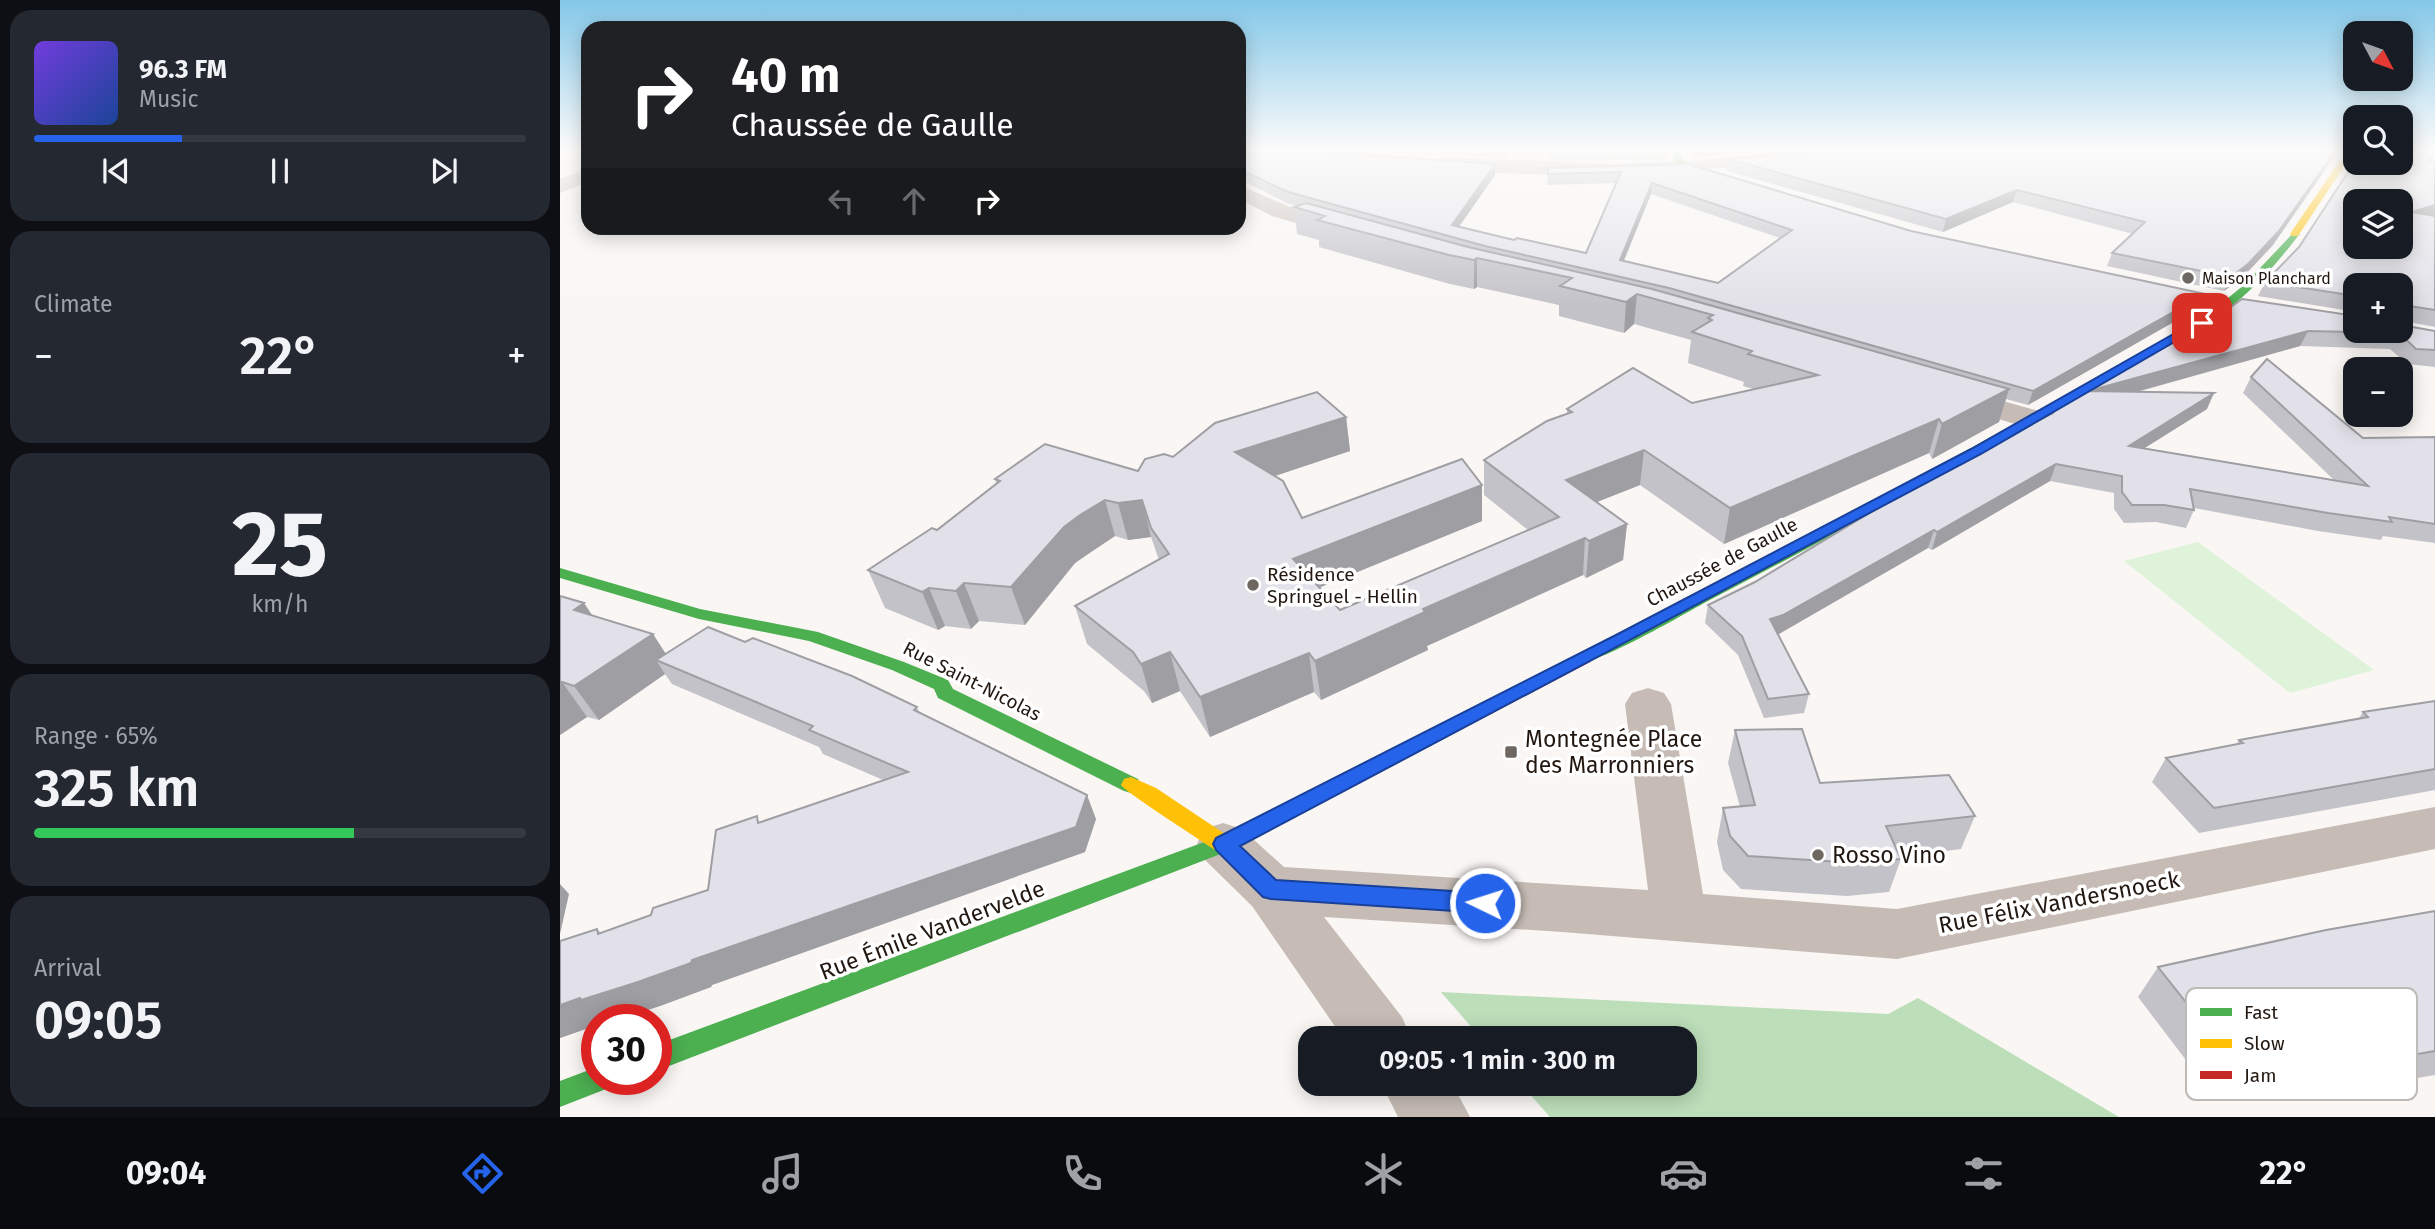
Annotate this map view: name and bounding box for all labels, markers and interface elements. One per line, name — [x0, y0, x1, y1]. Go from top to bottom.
north arrow — [2343, 21, 2413, 91]
map controls — [2343, 21, 2413, 427]
text: 40 m — [731, 46, 840, 105]
icon: right — [616, 49, 707, 140]
text: 96.3 FM — [139, 54, 227, 85]
text: Music — [139, 85, 199, 113]
button: search — [2343, 105, 2413, 175]
text: Chaussée de Gaulle — [731, 106, 1014, 144]
icon: previous — [97, 152, 135, 190]
icon: pause — [261, 152, 299, 190]
icon: next — [425, 152, 463, 190]
icon: left — [822, 182, 860, 220]
icon: ahead — [895, 182, 933, 220]
icon: right — [968, 182, 1006, 220]
button: layers — [2343, 189, 2413, 259]
place label: Maison Planchard — [2202, 269, 2331, 288]
marker: Maison Planchard — [2180, 270, 2196, 286]
button: + — [2343, 273, 2413, 343]
text: Climate — [34, 290, 113, 318]
pin — [2172, 293, 2232, 353]
icon: arrive — [2183, 304, 2221, 342]
text: 22° — [240, 325, 320, 388]
text: − — [34, 333, 53, 379]
text: + — [507, 333, 526, 379]
button: − — [2343, 357, 2413, 427]
text: 25 — [232, 490, 328, 599]
street label: Chaussée de Gaulle — [1643, 512, 1801, 612]
place label: Résidence Springuel - Hellin — [1267, 563, 1418, 608]
marker: Résidence Springuel - Hellin — [1245, 577, 1261, 593]
text: km/h — [252, 590, 308, 618]
street label: Rue Saint-Nicolas — [899, 636, 1045, 726]
text: Range · 65% — [34, 722, 158, 750]
place label: Montegnée Place des Marronniers — [1525, 725, 1702, 779]
marker: Montegnée Place des Marronniers — [1503, 744, 1519, 760]
text: 325 km — [34, 757, 199, 820]
place label: Rosso Vino — [1832, 841, 1946, 869]
marker: Rosso Vino — [1810, 847, 1826, 863]
street label: Rue Félix Vandersnoeck — [1936, 865, 2182, 939]
position arrow — [1448, 866, 1522, 940]
street label: Rue Émile Vandervelde — [815, 873, 1049, 986]
text: Arrival — [34, 954, 101, 982]
legend — [2186, 988, 2417, 1100]
text: 09:05 — [34, 989, 162, 1052]
text: Fast — [2244, 1001, 2278, 1024]
speed limit sign: 30 — [581, 1004, 672, 1095]
text: Slow — [2244, 1032, 2285, 1055]
text: 09:05 · 1 min · 300 m — [1379, 1045, 1616, 1076]
text: Jam — [2244, 1064, 2276, 1087]
icon: directions — [458, 1149, 507, 1198]
icon: music — [758, 1149, 807, 1198]
icon: phone — [1058, 1149, 1107, 1198]
icon: climate — [1359, 1149, 1408, 1198]
icon: car — [1659, 1149, 1708, 1198]
icon: filters — [1959, 1149, 2008, 1198]
text: 09:04 — [126, 1154, 206, 1192]
text: 22° — [2260, 1154, 2309, 1192]

